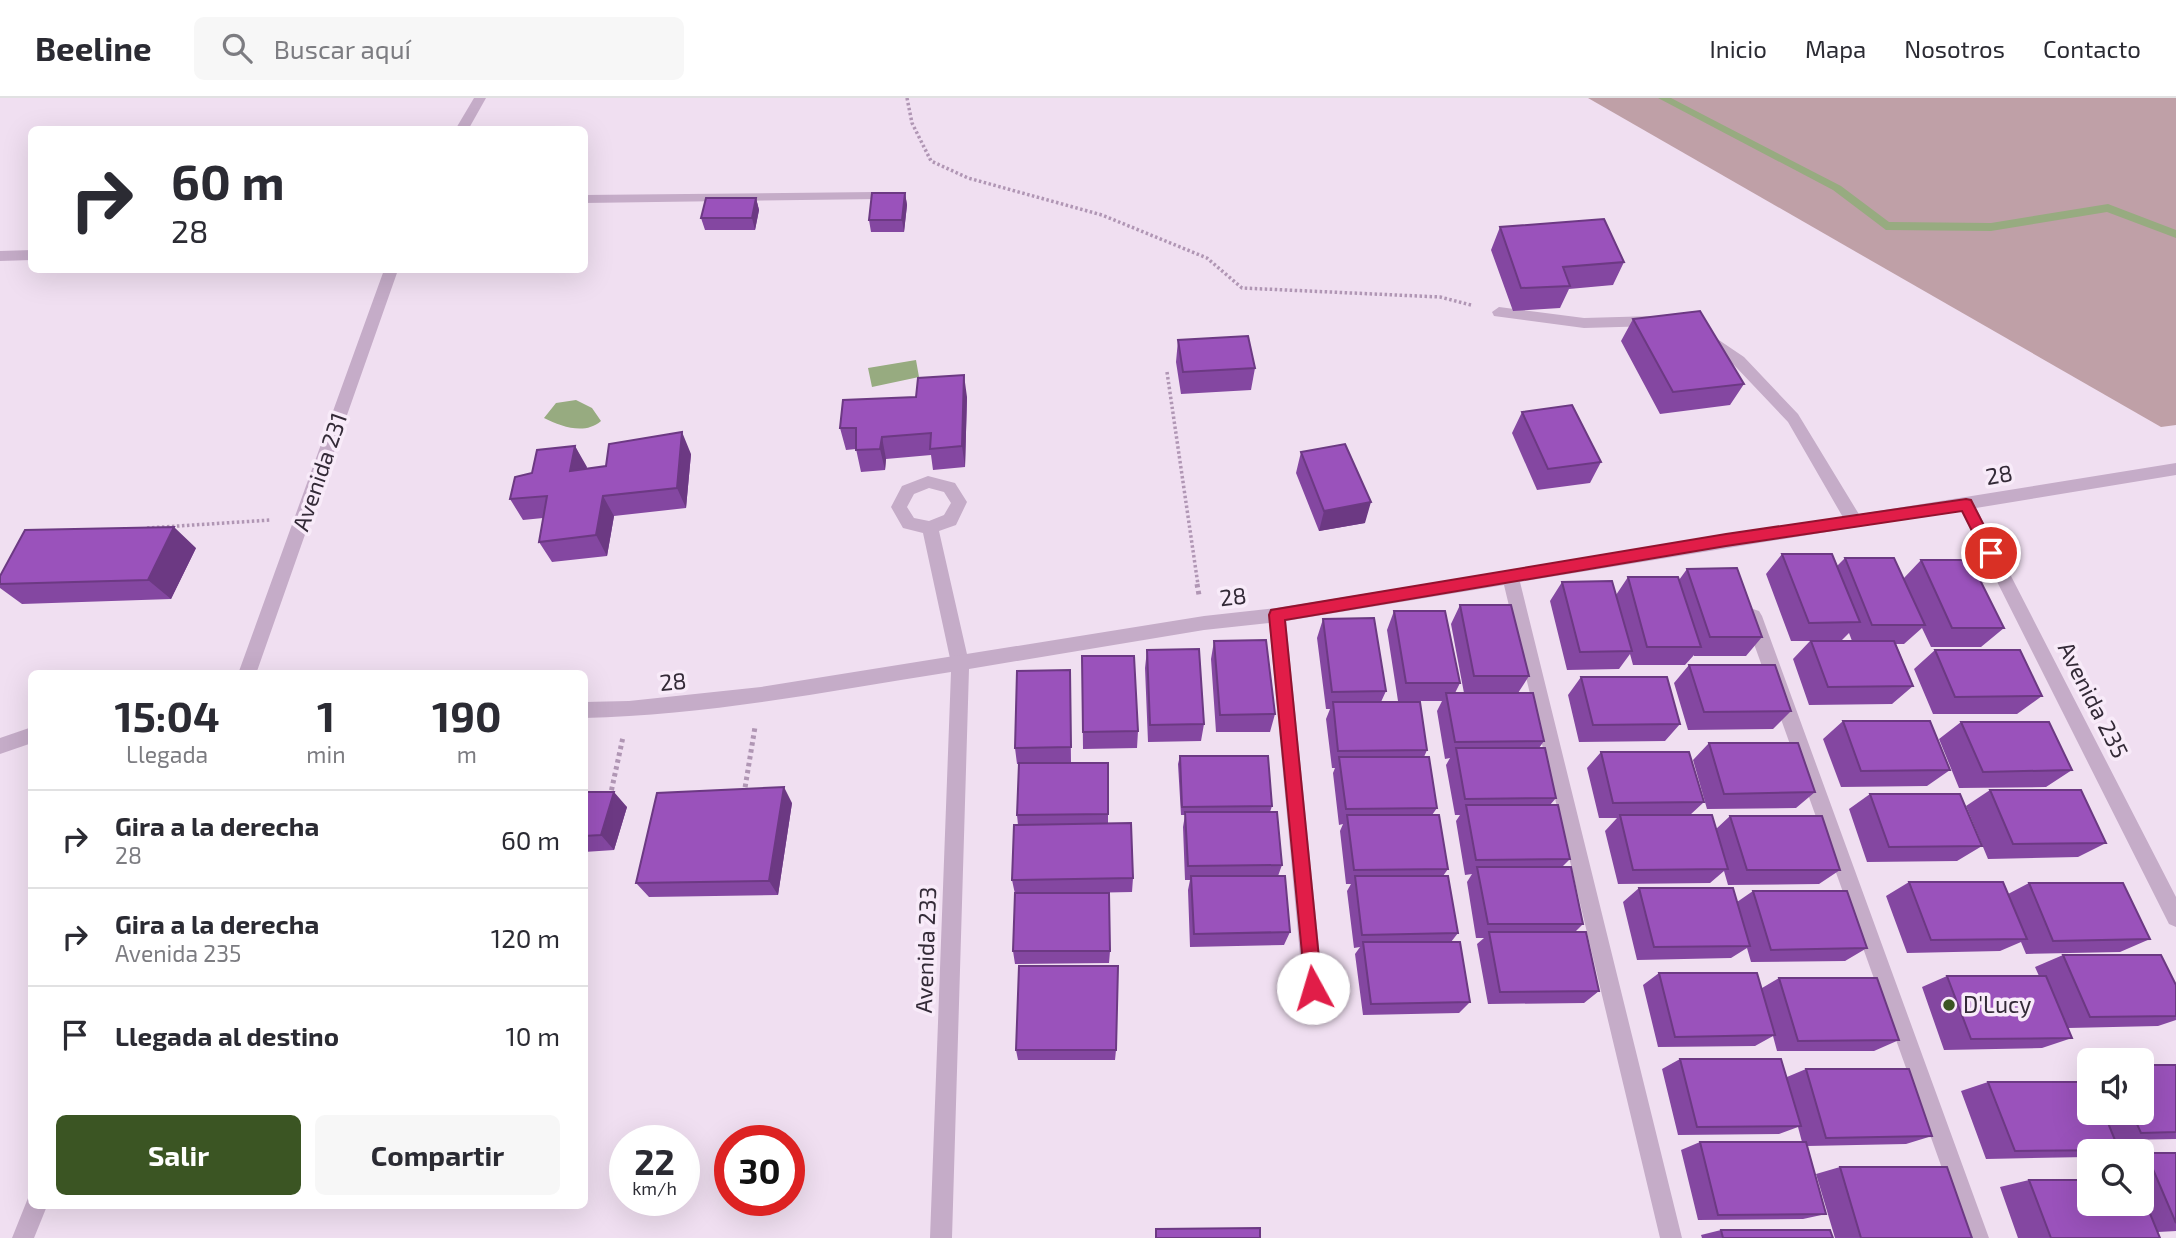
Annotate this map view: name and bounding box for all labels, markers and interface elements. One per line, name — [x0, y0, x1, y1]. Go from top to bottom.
search box — [194, 17, 684, 80]
text: Beeline — [35, 28, 152, 68]
icon: search — [218, 29, 256, 67]
text: Buscar aquí — [274, 33, 411, 64]
text: Inicio — [1709, 34, 1767, 63]
text: Mapa — [1805, 34, 1866, 63]
text: Nosotros — [1904, 34, 2005, 63]
text: Contacto — [2043, 34, 2141, 63]
text: 60 m — [171, 151, 285, 210]
icon: right — [56, 154, 147, 245]
text: 28 — [171, 211, 208, 249]
street label: Avenida 231 — [286, 409, 352, 534]
street label: 28 — [1983, 458, 2014, 490]
pin — [1961, 523, 2021, 583]
icon: arrive — [1972, 534, 2010, 572]
street label: 28 — [1218, 580, 1248, 612]
street label: Avenida 235 — [2053, 637, 2135, 762]
street label: 28 — [658, 666, 688, 696]
text: 15:04 — [114, 690, 220, 740]
text: 1 — [317, 690, 335, 740]
text: 190 — [432, 690, 502, 740]
text: Llegada — [126, 740, 208, 768]
text: min — [306, 740, 346, 768]
text: m — [457, 740, 477, 768]
text: Gira a la derecha — [115, 810, 319, 841]
icon: right — [56, 820, 94, 858]
text: 60 m — [501, 824, 560, 855]
text: 28 — [115, 841, 142, 869]
street label: Avenida 233 — [909, 886, 941, 1014]
text: Gira a la derecha — [115, 908, 319, 939]
icon: right — [56, 918, 94, 956]
text: 120 m — [491, 922, 560, 953]
text: Avenida 235 — [115, 939, 241, 967]
position arrow — [1276, 951, 1350, 1025]
place label: D'Lucy — [1963, 990, 2031, 1018]
marker: D'Lucy — [1941, 997, 1957, 1013]
icon: arrive — [56, 1016, 94, 1054]
text: Llegada al destino — [115, 1020, 339, 1051]
text: 10 m — [505, 1020, 560, 1051]
map controls — [2077, 1048, 2154, 1216]
button: sound — [2077, 1048, 2154, 1125]
button: Salir — [56, 1115, 301, 1195]
button: Compartir — [315, 1115, 560, 1195]
speed limit sign: 30 — [714, 1125, 805, 1216]
button: search — [2077, 1139, 2154, 1216]
text: 22 — [634, 1140, 675, 1182]
text: km/h — [632, 1177, 677, 1199]

